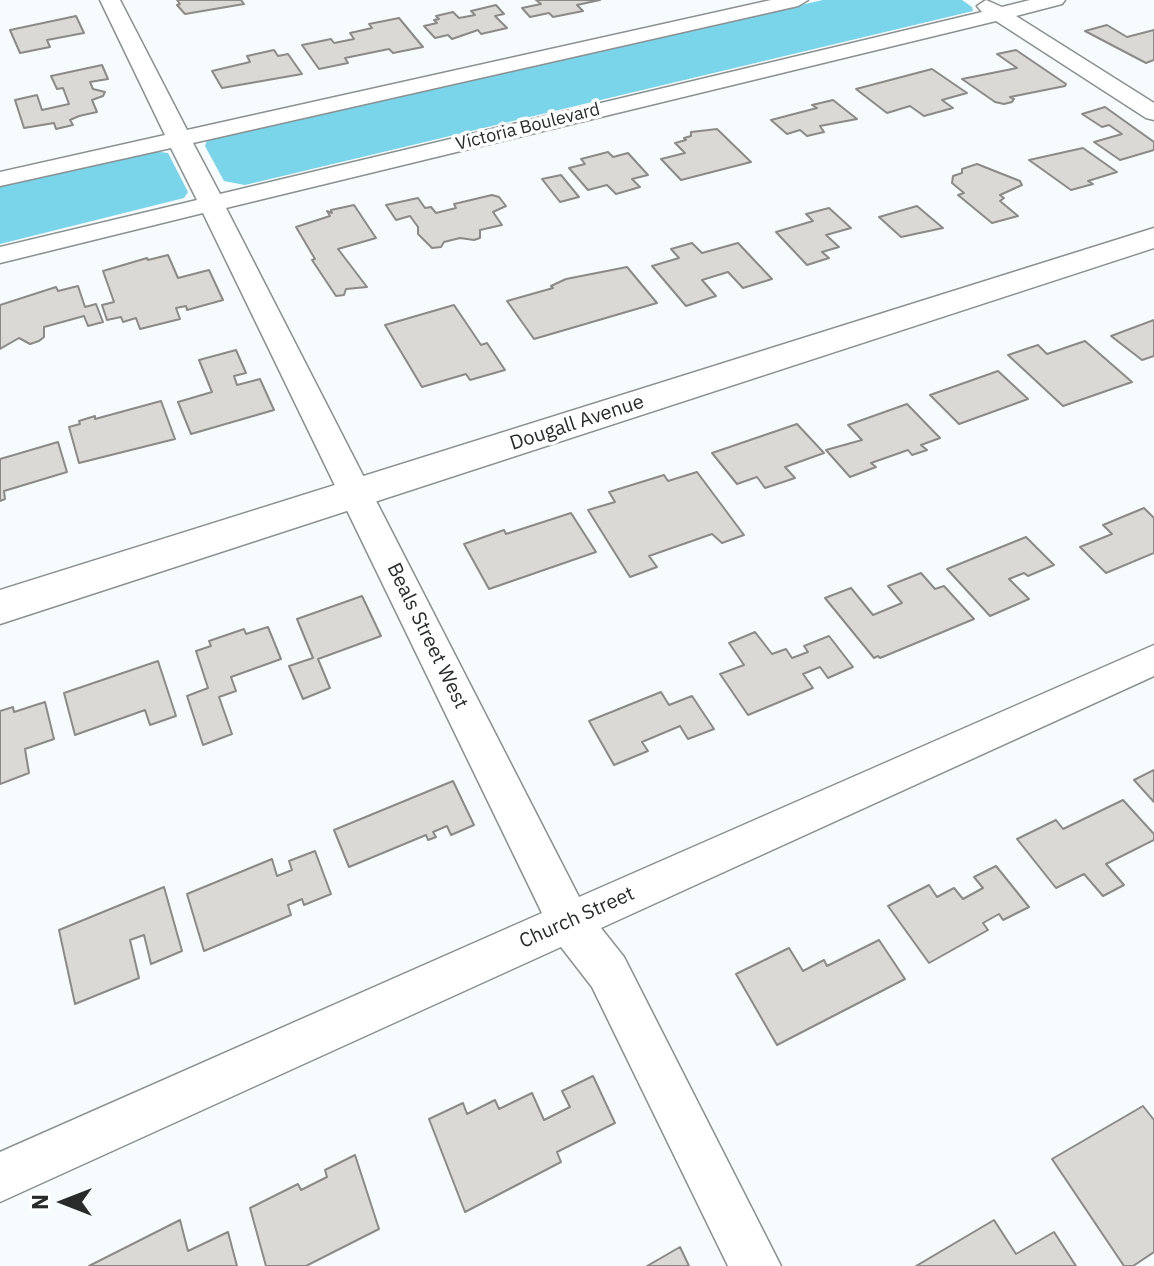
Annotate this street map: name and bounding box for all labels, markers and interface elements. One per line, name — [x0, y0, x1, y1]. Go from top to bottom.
street label: Victoria Boulevard — [454, 99, 602, 155]
street label: Dougall Avenue — [507, 390, 647, 456]
street label: Beals Street West — [381, 559, 473, 713]
street label: Church Street — [516, 882, 638, 954]
north arrow — [24, 1162, 104, 1242]
text: N — [25, 1194, 54, 1210]

